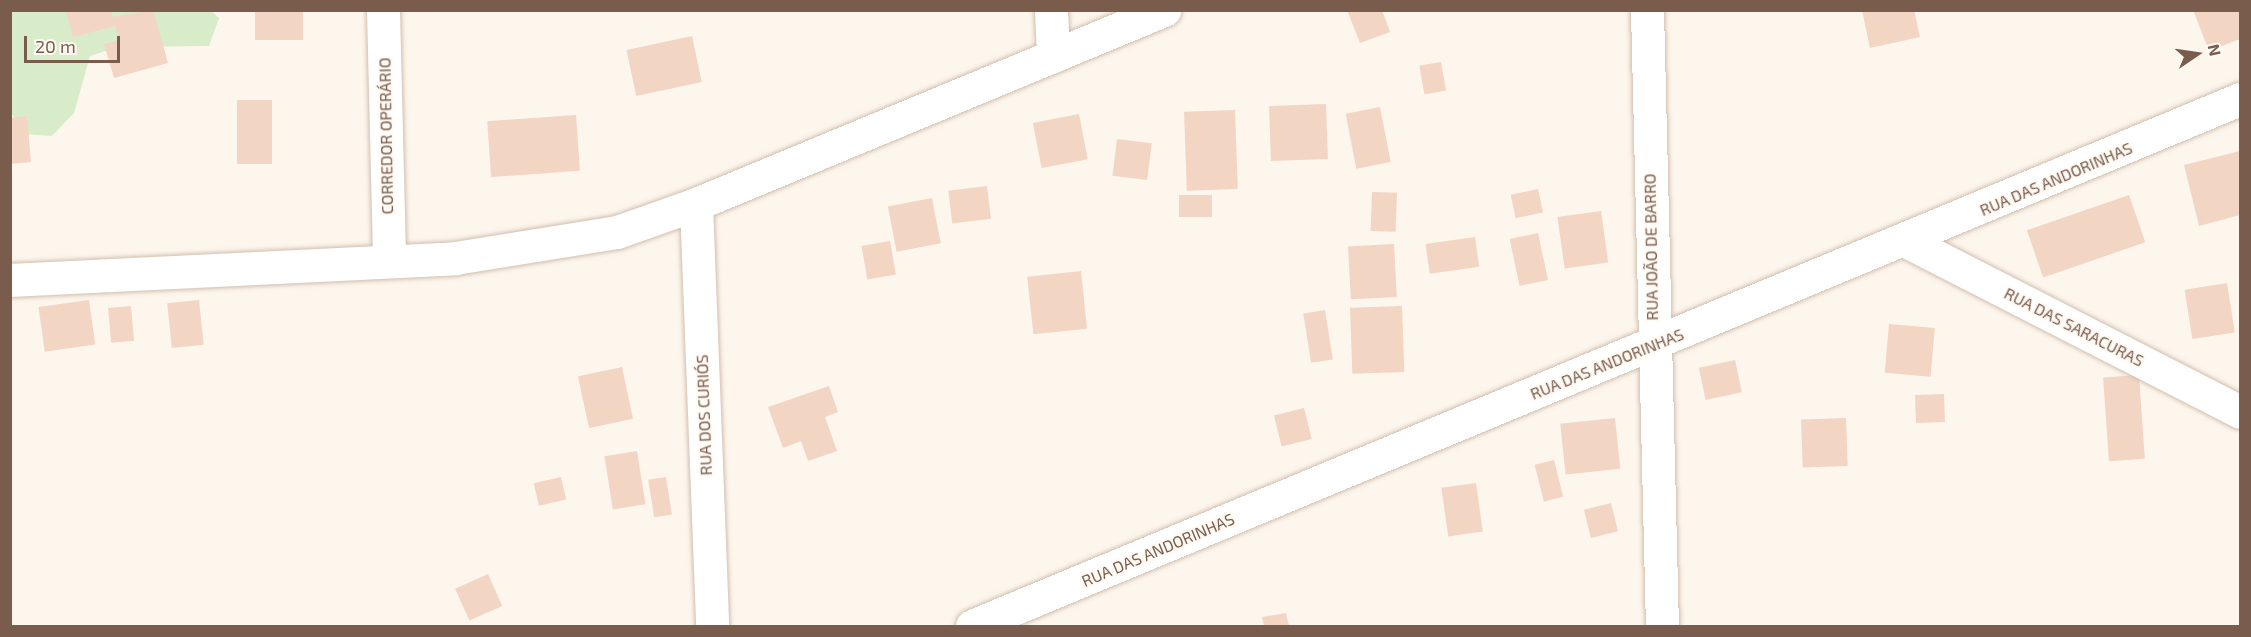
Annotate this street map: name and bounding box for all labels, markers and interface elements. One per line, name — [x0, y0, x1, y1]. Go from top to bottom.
scale bar — [27, 24, 123, 62]
north arrow — [2167, 24, 2227, 84]
text: 20 m — [35, 35, 76, 57]
text: N — [2204, 42, 2226, 58]
street label: CORREDOR OPERÁRIO — [375, 57, 397, 215]
street label: RUA DAS ANDORINHAS — [1977, 138, 2135, 220]
street label: RUA JOÃO DE BARRO — [1640, 173, 1662, 321]
street label: RUA DAS SARACURAS — [2001, 283, 2147, 371]
street label: RUA DAS ANDORINHAS — [1527, 324, 1687, 404]
street label: RUA DOS CURIÓS — [692, 354, 716, 476]
street label: RUA DAS ANDORINHAS — [1079, 509, 1237, 591]

